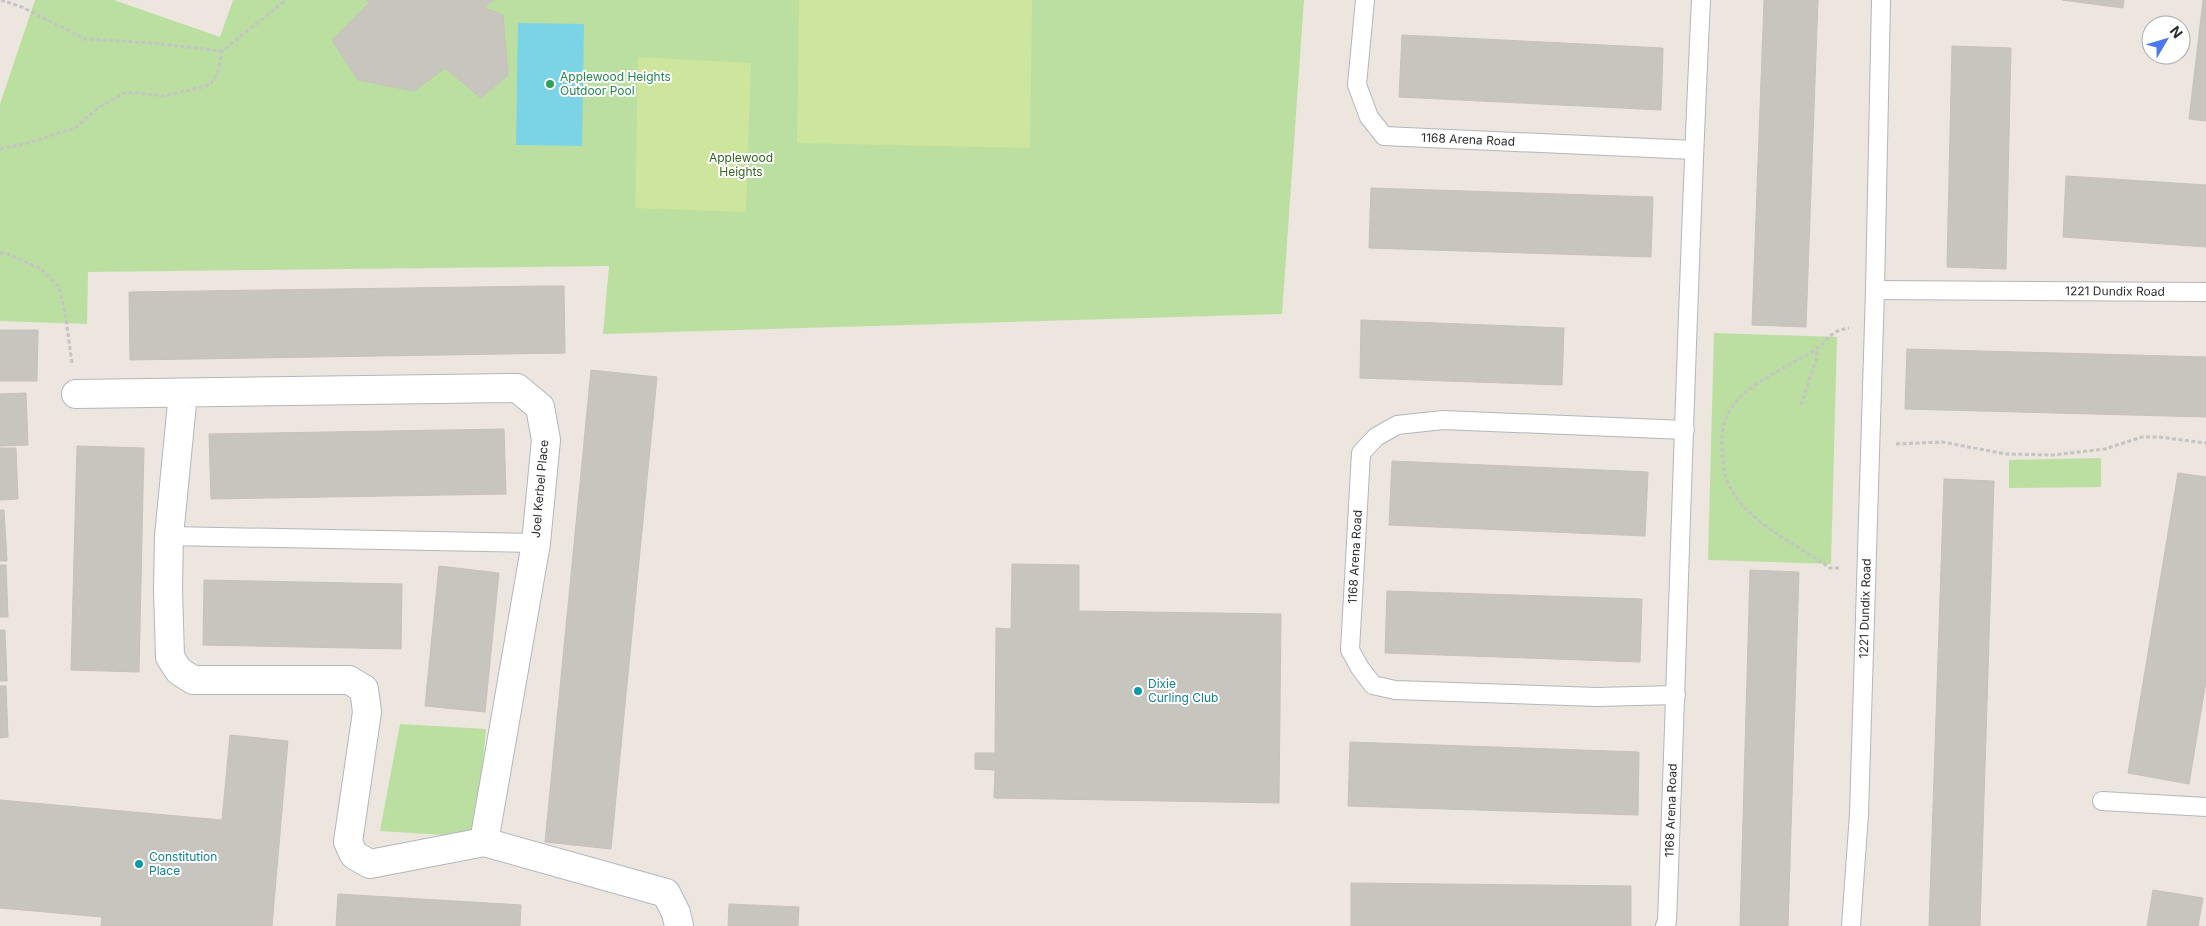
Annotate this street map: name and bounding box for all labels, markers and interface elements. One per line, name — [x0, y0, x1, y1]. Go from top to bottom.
north arrow — [2141, 15, 2191, 65]
text: N — [2167, 22, 2187, 41]
place label: Applewood Heights Outdoor Pool — [560, 69, 671, 98]
marker: Applewood Heights Outdoor Pool — [544, 78, 556, 90]
street label: 1168 Arena Road — [1421, 130, 1515, 149]
park label: Applewood Heights — [709, 150, 773, 179]
street label: 1221 Dundix Road — [2065, 283, 2165, 299]
street label: Joel Kerbel Place — [528, 439, 551, 539]
street label: 1168 Arena Road — [1345, 510, 1365, 604]
street label: 1221 Dundix Road — [1856, 558, 1874, 659]
place label: Dixie Curling Club — [1148, 676, 1218, 705]
marker: Dixie Curling Club — [1132, 685, 1144, 697]
street label: 1168 Arena Road — [1661, 763, 1680, 858]
place label: Constitution Place — [149, 849, 217, 878]
marker: Constitution Place — [133, 858, 145, 870]

